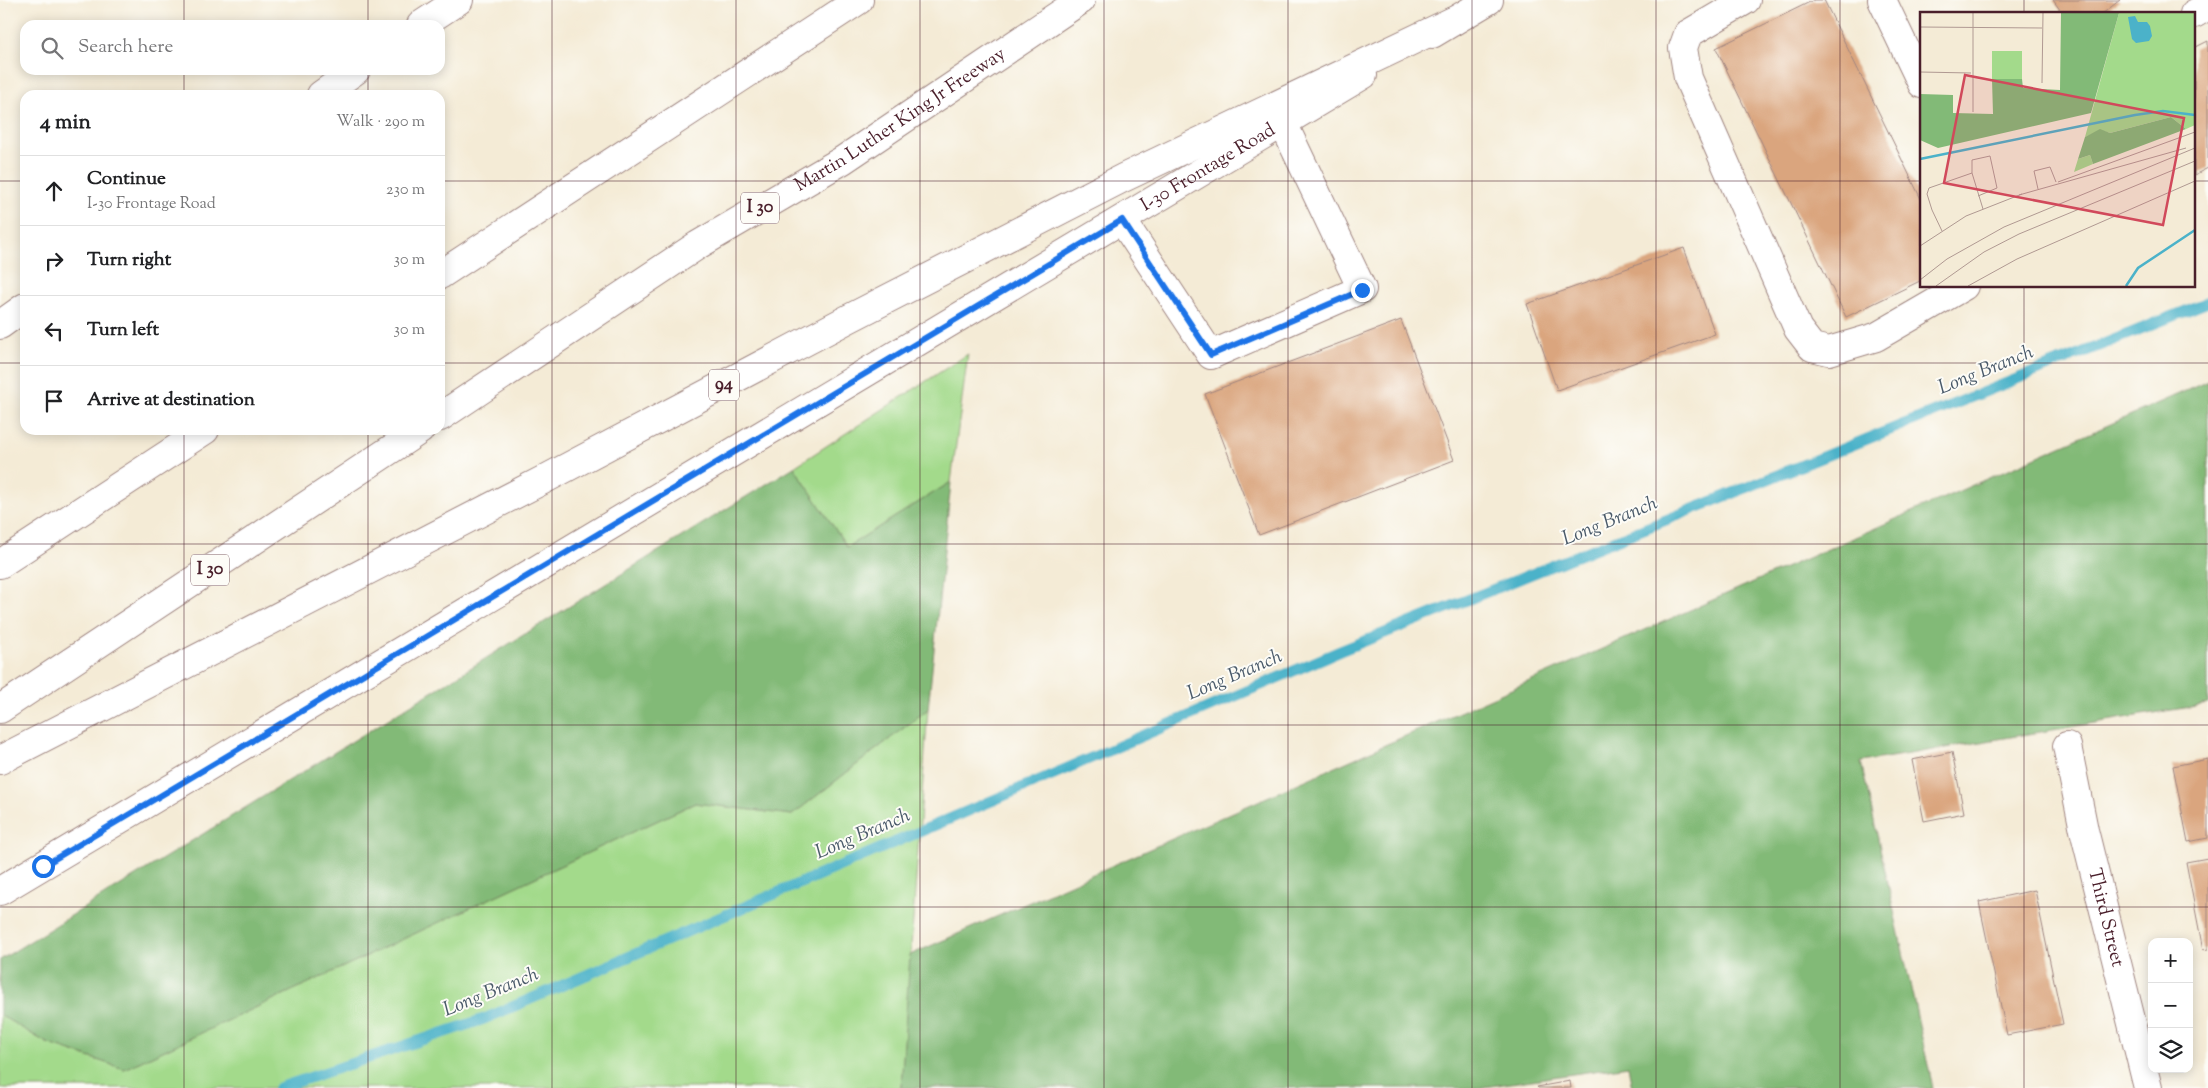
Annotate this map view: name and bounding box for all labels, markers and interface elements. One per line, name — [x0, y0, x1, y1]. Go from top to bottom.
inset map — [1920, 12, 2196, 288]
search box — [20, 20, 445, 75]
icon: search — [38, 34, 66, 62]
text: Search here — [78, 34, 173, 61]
street label: Martin Luther King Jr Freeway — [790, 40, 1012, 199]
text: 4 min — [40, 108, 91, 138]
text: Walk · 290 m — [336, 111, 425, 134]
street label: I-30 Frontage Road — [1135, 117, 1281, 219]
text: Continue — [87, 166, 166, 193]
icon: ahead — [40, 177, 68, 205]
text: 230 m — [386, 179, 425, 202]
road number: I 30 — [741, 192, 779, 224]
text: I-30 Frontage Road — [87, 193, 216, 216]
icon: right — [40, 247, 68, 275]
text: Turn right — [87, 247, 171, 274]
text: 30 m — [394, 249, 425, 272]
route end — [1351, 279, 1374, 302]
icon: left — [40, 317, 68, 345]
text: Turn left — [87, 317, 159, 344]
text: 30 m — [394, 319, 425, 342]
water label: Long Branch — [1934, 339, 2038, 403]
road number: 94 — [709, 370, 739, 400]
icon: arrive — [40, 387, 68, 415]
text: Arrive at destination — [87, 387, 255, 414]
water label: Long Branch — [1558, 490, 1662, 554]
road number: I 30 — [191, 554, 229, 586]
water label: Long Branch — [1183, 643, 1287, 709]
water label: Long Branch — [811, 802, 915, 868]
route start — [32, 855, 55, 878]
street label: Third Street — [2080, 865, 2131, 970]
map controls — [2148, 938, 2193, 1073]
button: + — [2148, 938, 2193, 983]
water label: Long Branch — [439, 961, 543, 1025]
button: − — [2148, 983, 2193, 1028]
button: layers — [2148, 1028, 2193, 1073]

